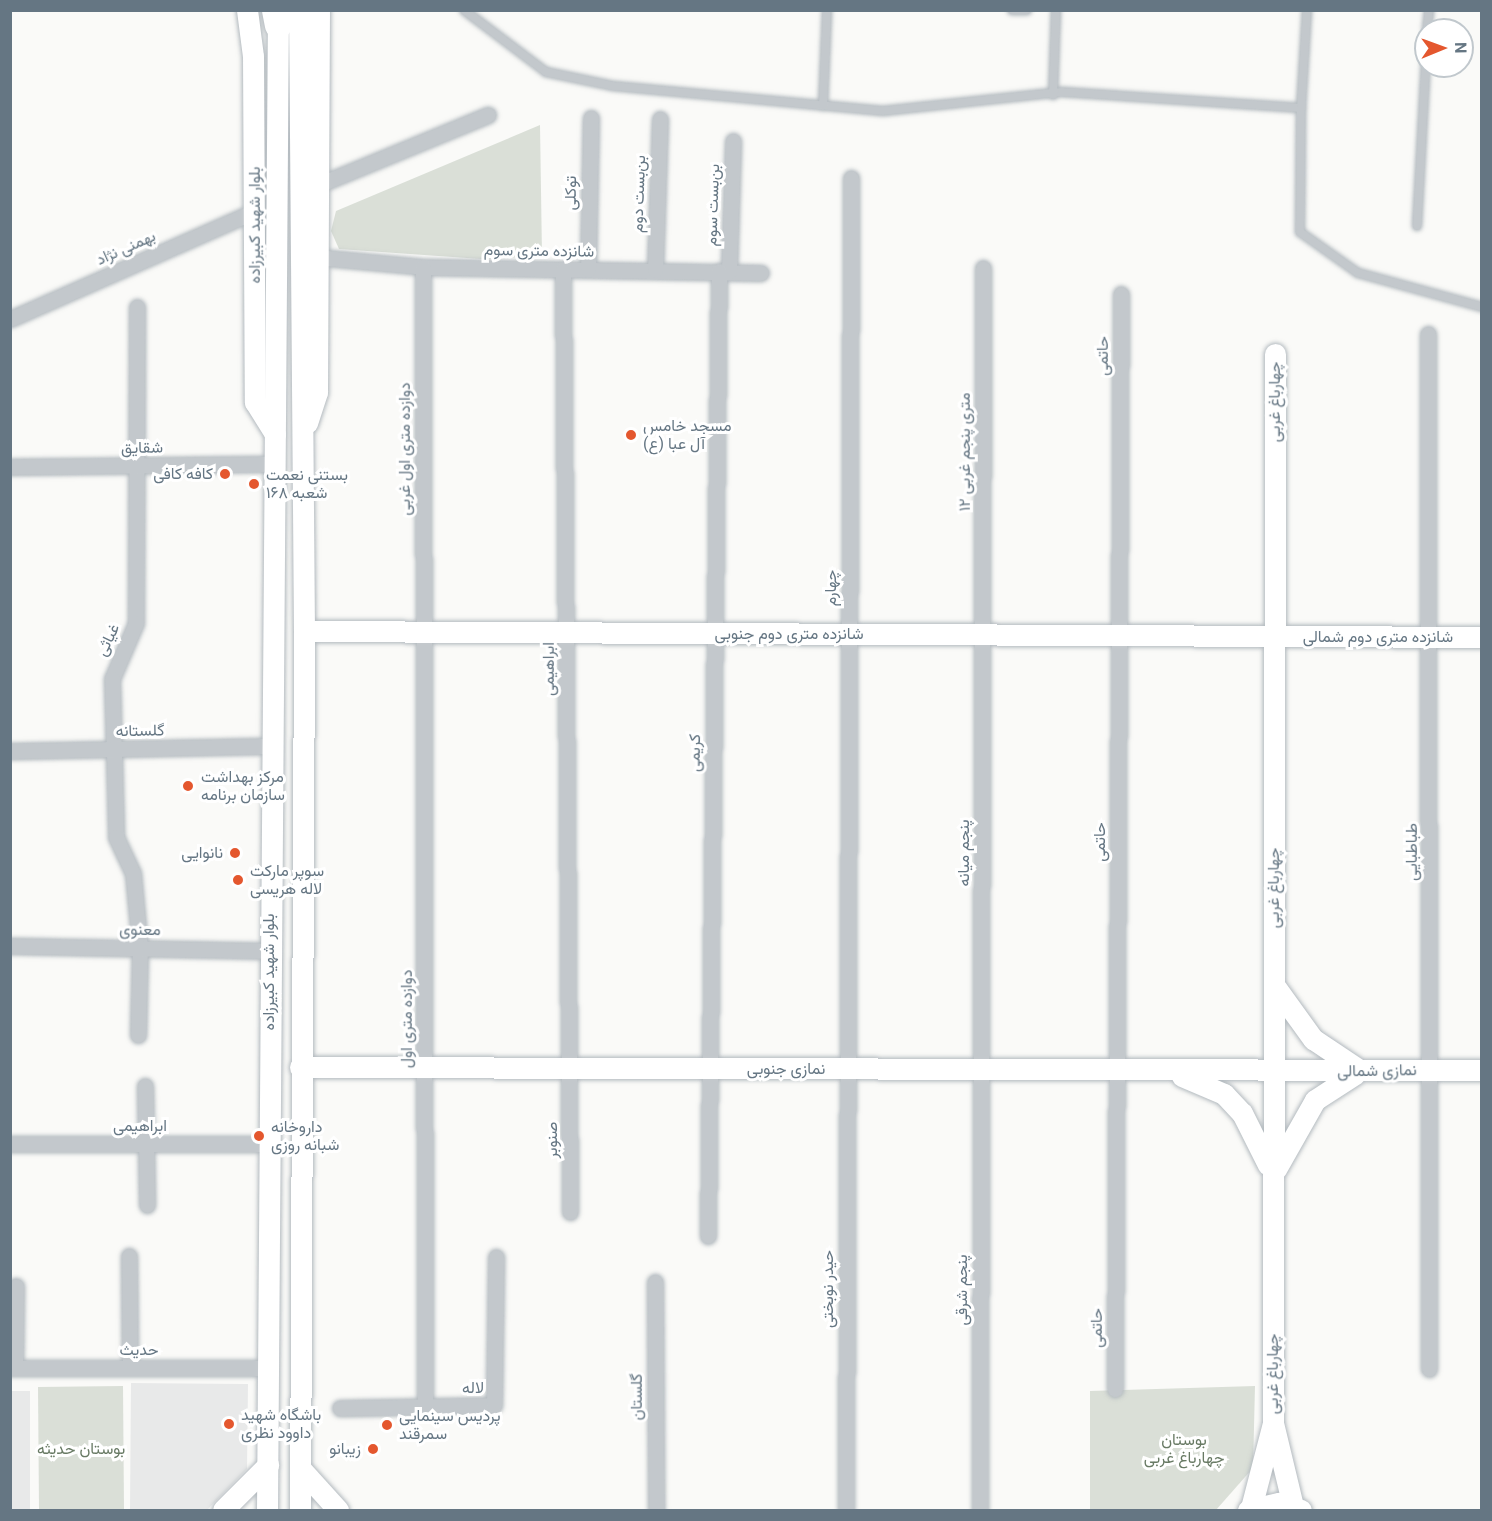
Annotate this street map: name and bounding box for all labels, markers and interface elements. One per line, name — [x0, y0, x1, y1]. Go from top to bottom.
north arrow — [1414, 18, 1474, 78]
text: N — [1451, 42, 1470, 54]
street label: بن‌بست دوم — [628, 155, 650, 233]
street label: بن‌بست سوم — [702, 163, 724, 247]
street label: بلوار شهید کبیرزاده — [245, 166, 265, 284]
street label: توکلی — [561, 176, 581, 210]
street label: بهمنی نژاد — [93, 226, 159, 270]
street label: شانزده متری سوم — [484, 240, 594, 262]
street label: حاتمی — [1093, 336, 1113, 376]
street label: چهارباغ غربی — [1265, 362, 1285, 442]
street label: دوازده متری اول غربی — [395, 382, 415, 516]
street label: ۱۲ متری پنجم غربی — [955, 393, 975, 511]
place label: مسجد خامس آل عبا (ع) — [643, 416, 732, 454]
marker: مسجد خامس آل عبا (ع) — [624, 428, 638, 442]
street label: شقایق — [121, 438, 163, 458]
place label: کافه کافی — [153, 464, 213, 484]
place label: بستنی نعمت شعبه ۱۶۸ — [266, 465, 348, 503]
marker: کافه کافی — [218, 467, 232, 481]
marker: بستنی نعمت شعبه ۱۶۸ — [247, 477, 261, 491]
street label: چهارم — [821, 570, 841, 606]
street label: غیاثی — [92, 621, 124, 659]
street label: شانزده متری دوم جنوبی — [714, 624, 864, 644]
street label: شانزده متری دوم شمالی — [1303, 627, 1453, 647]
street label: ابراهیمی — [539, 642, 559, 696]
street label: گلستانه — [115, 721, 165, 741]
street label: کریمی — [685, 734, 705, 772]
place label: مرکز بهداشت سازمان برنامه — [201, 767, 285, 805]
marker: مرکز بهداشت سازمان برنامه — [179, 777, 197, 795]
street label: پنجم میانه — [954, 820, 974, 886]
street label: حاتمی — [1090, 822, 1110, 862]
street label: طباطبایی — [1402, 823, 1422, 881]
place label: نانوایی — [181, 843, 223, 863]
marker: نانوایی — [228, 846, 242, 860]
street label: چهارباغ غربی — [1264, 848, 1284, 928]
place label: سوپر مارکت لاله هریسی — [250, 861, 324, 899]
marker: سوپر مارکت لاله هریسی — [231, 873, 245, 887]
street label: بلوار شهید کبیرزاده — [259, 913, 279, 1031]
street label: معنوی — [119, 920, 161, 940]
street label: دوازده متری اول — [397, 970, 417, 1068]
street label: نمازی جنوبی — [747, 1059, 825, 1079]
street label: نمازی شمالی — [1337, 1061, 1417, 1081]
street label: ابراهیمی — [113, 1116, 167, 1136]
place label: داروخانه شبانه روزی — [271, 1117, 339, 1155]
street label: صنوبر — [542, 1122, 562, 1158]
marker: داروخانه شبانه روزی — [252, 1129, 266, 1143]
street label: حیدر نوبختی — [818, 1250, 838, 1328]
street label: پنجم شرقی — [952, 1255, 972, 1325]
street label: حاتمی — [1087, 1308, 1107, 1348]
street label: چهارباغ غربی — [1263, 1334, 1283, 1414]
street label: حدیث — [119, 1340, 159, 1360]
street label: گلستان — [627, 1374, 647, 1420]
street label: لاله — [462, 1378, 484, 1398]
place label: باشگاه شهید داوود نظری — [241, 1405, 321, 1443]
place label: پردیس سینمایی سمرقند — [399, 1406, 501, 1444]
marker: باشگاه شهید داوود نظری — [222, 1417, 236, 1431]
marker: پردیس سینمایی سمرقند — [380, 1418, 394, 1432]
park label: بوستان چهارباغ غربی — [1144, 1430, 1224, 1468]
park label: بوستان حدیثه — [37, 1439, 125, 1459]
place label: زیبانو — [329, 1439, 361, 1459]
marker: زیبانو — [366, 1442, 380, 1456]

